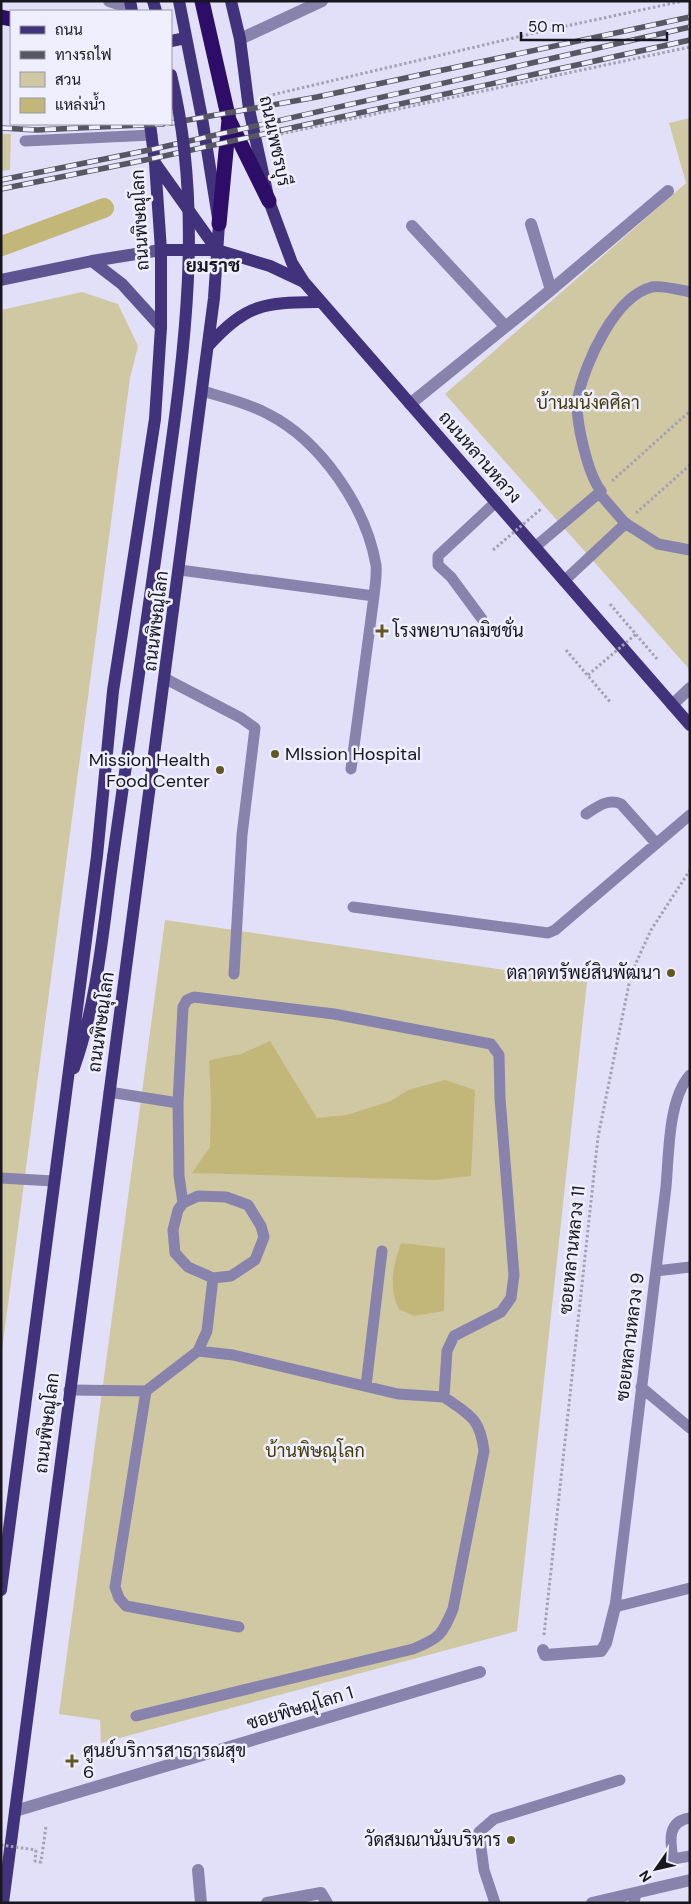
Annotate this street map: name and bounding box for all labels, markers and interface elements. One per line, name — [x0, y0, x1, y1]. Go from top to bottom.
legend — [10, 10, 172, 125]
scale bar — [521, 10, 667, 42]
text: 50 m — [528, 17, 565, 37]
text: ถนน — [55, 20, 83, 40]
text: ทางรถไฟ — [55, 45, 112, 65]
text: สวน — [55, 70, 81, 90]
text: แหล่งน้ำ — [55, 92, 106, 115]
street label: ถนนเพชรบุรี — [254, 93, 297, 189]
street label: ถนนพิษณุโลก — [124, 169, 155, 271]
district label: ยมราช — [186, 253, 240, 278]
park label: บ้านมนังคศิลา — [536, 391, 640, 415]
street label: ถนนหลานหลวง — [433, 406, 527, 508]
street label: ถนนพิษณุโลก — [137, 569, 174, 673]
place label: โรงพยาบาลมิชชั่น — [392, 616, 524, 643]
marker: โรงพยาบาลมิชชั่น — [375, 624, 389, 638]
place label: MIssion Hospital — [285, 742, 421, 766]
place label: Mission Health Food Center — [89, 748, 210, 793]
marker: MIssion Hospital — [269, 748, 281, 760]
marker: Mission Health Food Center — [214, 764, 226, 776]
place label: ตลาดทรัพย์สินพัฒนา — [506, 960, 661, 985]
marker: ตลาดทรัพย์สินพัฒนา — [665, 967, 677, 979]
street label: ถนนพิษณุโลก — [81, 970, 120, 1074]
street label: ซอยหลานหลวง 11 — [553, 1184, 591, 1316]
street label: ซอยหลานหลวง 9 — [610, 1271, 650, 1403]
street label: ถนนพิษณุโลก — [28, 1371, 65, 1475]
park label: บ้านพิษณุโลก — [265, 1438, 365, 1463]
street label: ซอยพิษณุโลก 1 — [244, 1679, 356, 1736]
place label: ศูนย์บริการสาธารณสุข 6 — [83, 1738, 246, 1784]
marker: ศูนย์บริการสาธารณสุข 6 — [65, 1754, 79, 1768]
place label: วัดสมณานัมบริหาร — [364, 1828, 501, 1852]
marker: วัดสมณานัมบริหาร — [505, 1834, 517, 1846]
north arrow — [631, 1844, 681, 1894]
text: N — [635, 1867, 656, 1886]

